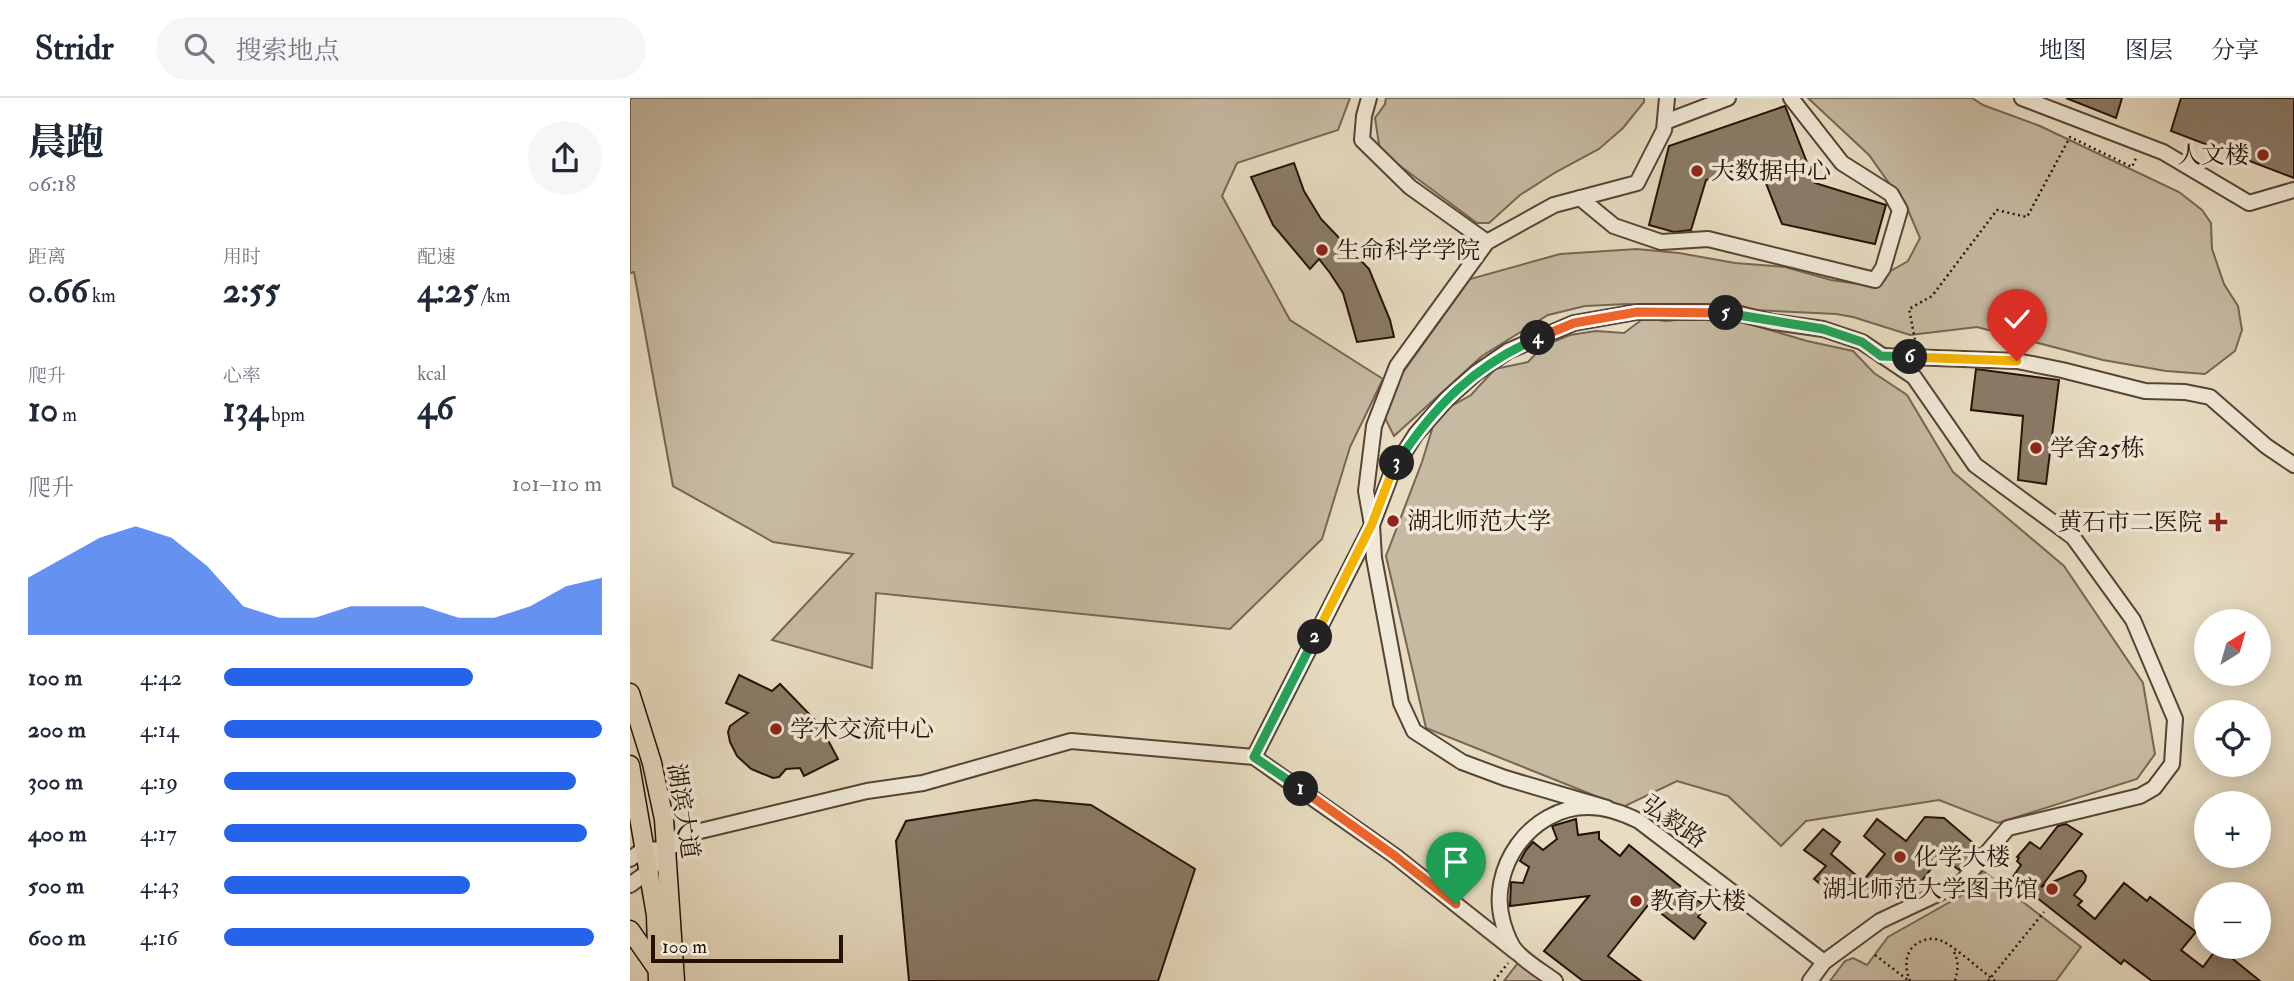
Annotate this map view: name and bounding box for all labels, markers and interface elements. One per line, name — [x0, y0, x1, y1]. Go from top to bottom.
search box — [156, 17, 646, 80]
text: Stridr — [35, 28, 114, 69]
icon: search — [180, 29, 218, 67]
text: 搜索地点 — [236, 35, 340, 67]
text: 地图 — [2039, 35, 2087, 66]
text: 图层 — [2125, 35, 2173, 66]
text: 分享 — [2211, 35, 2259, 66]
text: 晨跑 — [28, 119, 104, 167]
button: share — [528, 121, 602, 195]
place label: 人文楼 — [2177, 140, 2249, 171]
marker: 人文楼 — [2255, 147, 2271, 163]
place label: 大数据中心 — [1711, 156, 1831, 187]
marker: 大数据中心 — [1689, 163, 1705, 179]
text: 06:18 — [28, 169, 76, 198]
place label: 生命科学学院 — [1336, 235, 1480, 266]
marker: 生命科学学院 — [1314, 242, 1330, 258]
text: 距离 — [28, 245, 66, 269]
text: 用时 — [223, 245, 261, 269]
text: 配速 — [417, 245, 455, 269]
text: 0.66 — [28, 269, 88, 313]
text: 2:55 — [223, 269, 280, 313]
text: 4:25 — [417, 269, 478, 313]
text: km — [88, 284, 116, 308]
text: /km — [478, 284, 511, 308]
pin — [1987, 289, 2047, 361]
pin: 5 — [1708, 296, 1744, 330]
text: 5 — [1721, 300, 1730, 324]
icon: check — [1998, 300, 2036, 338]
pin: 4 — [1520, 320, 1556, 356]
text: 4 — [1532, 325, 1543, 349]
pin: 6 — [1892, 340, 1928, 374]
text: 6 — [1905, 344, 1914, 368]
text: kcal — [417, 362, 446, 386]
text: 爬升 — [28, 364, 66, 388]
text: 心率 — [223, 364, 261, 388]
text: 46 — [417, 386, 454, 430]
text: 10 — [28, 388, 58, 432]
text: 134 — [223, 388, 267, 432]
text: m — [58, 403, 77, 427]
text: bpm — [267, 403, 305, 427]
place label: 学舍25栋 — [2050, 433, 2145, 464]
marker: 学舍25栋 — [2028, 440, 2044, 456]
pin: 3 — [1380, 446, 1414, 480]
text: 3 — [1393, 450, 1400, 474]
text: 101–110 m — [512, 469, 602, 498]
text: 爬升 — [28, 473, 74, 502]
place label: 湖北师范大学 — [1407, 506, 1551, 537]
place label: 黄石市二医院 — [2058, 507, 2202, 538]
marker: 黄石市二医院 — [2208, 512, 2228, 532]
marker: 湖北师范大学 — [1385, 513, 1401, 529]
north arrow — [2194, 609, 2272, 686]
map controls — [2194, 609, 2271, 959]
pin: 2 — [1298, 620, 1332, 654]
text: 2 — [1310, 624, 1319, 648]
text: 100 m — [28, 663, 82, 692]
text: 4:42 — [140, 663, 182, 692]
button: locate — [2194, 700, 2271, 777]
place label: 学术交流中心 — [790, 714, 934, 745]
text: 200 m — [28, 715, 86, 744]
text: 4:14 — [140, 715, 179, 744]
marker: 学术交流中心 — [768, 721, 784, 737]
street label: 湖滨大道 — [660, 761, 706, 861]
text: 300 m — [28, 767, 83, 796]
text: 4:19 — [140, 767, 178, 796]
pin: 1 — [1284, 772, 1318, 806]
text: 1 — [1297, 776, 1304, 800]
street label: 弘毅路 — [1636, 789, 1712, 855]
button: + — [2194, 791, 2271, 868]
text: 400 m — [28, 819, 87, 848]
text: 4:17 — [140, 819, 177, 848]
pin — [1426, 832, 1486, 904]
place label: 化学大楼 — [1914, 842, 2010, 873]
icon: arrive — [1437, 843, 1475, 881]
marker: 化学大楼 — [1892, 849, 1908, 865]
text: 500 m — [28, 871, 84, 900]
text: 4:43 — [140, 871, 179, 900]
place label: 湖北师范大学图书馆 — [1822, 874, 2038, 905]
marker: 湖北师范大学图书馆 — [2044, 881, 2060, 897]
button: − — [2194, 882, 2271, 959]
place label: 教育大楼 — [1650, 886, 1746, 917]
marker: 教育大楼 — [1628, 893, 1644, 909]
text: 600 m — [28, 923, 86, 952]
text: 4:16 — [140, 923, 178, 952]
scale bar — [651, 932, 844, 964]
text: 100 m — [662, 935, 707, 959]

